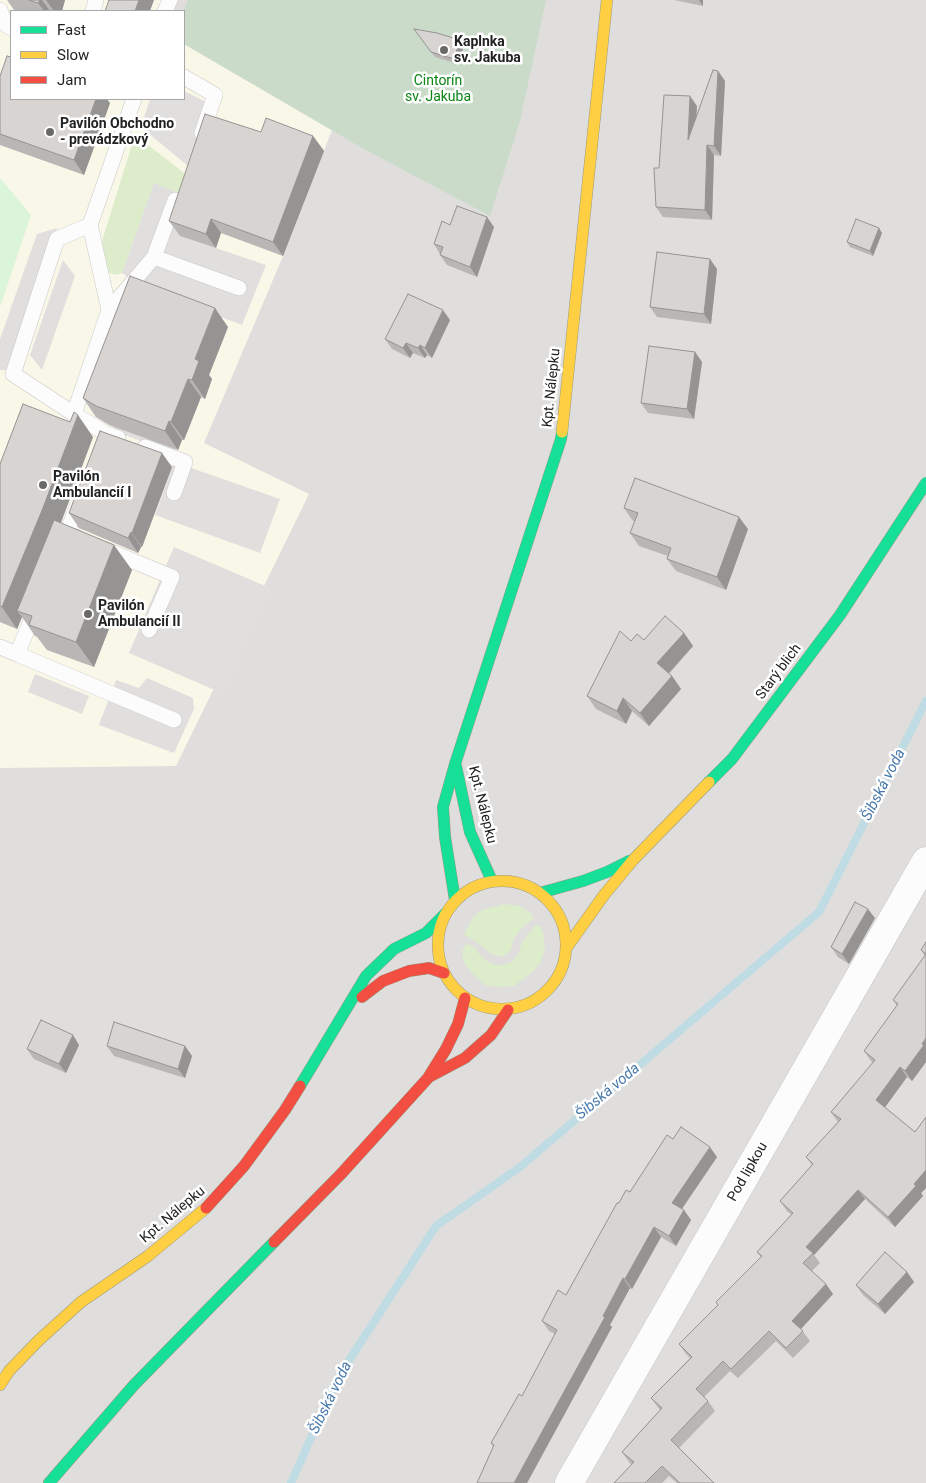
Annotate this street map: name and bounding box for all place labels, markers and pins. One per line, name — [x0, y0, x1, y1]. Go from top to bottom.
place label: Kaplnka sv. Jakuba — [454, 34, 521, 66]
marker: Kaplnka sv. Jakuba — [438, 44, 450, 56]
place label: Pavilón Obchodno - prevádzkový — [60, 116, 174, 148]
marker: Pavilón Obchodno - prevádzkový — [44, 126, 56, 138]
place label: Pavilón Ambulancií I — [53, 469, 131, 502]
marker: Pavilón Ambulancií I — [37, 479, 49, 491]
place label: Pavilón Ambulancií II — [98, 598, 181, 630]
marker: Pavilón Ambulancií II — [82, 608, 94, 620]

